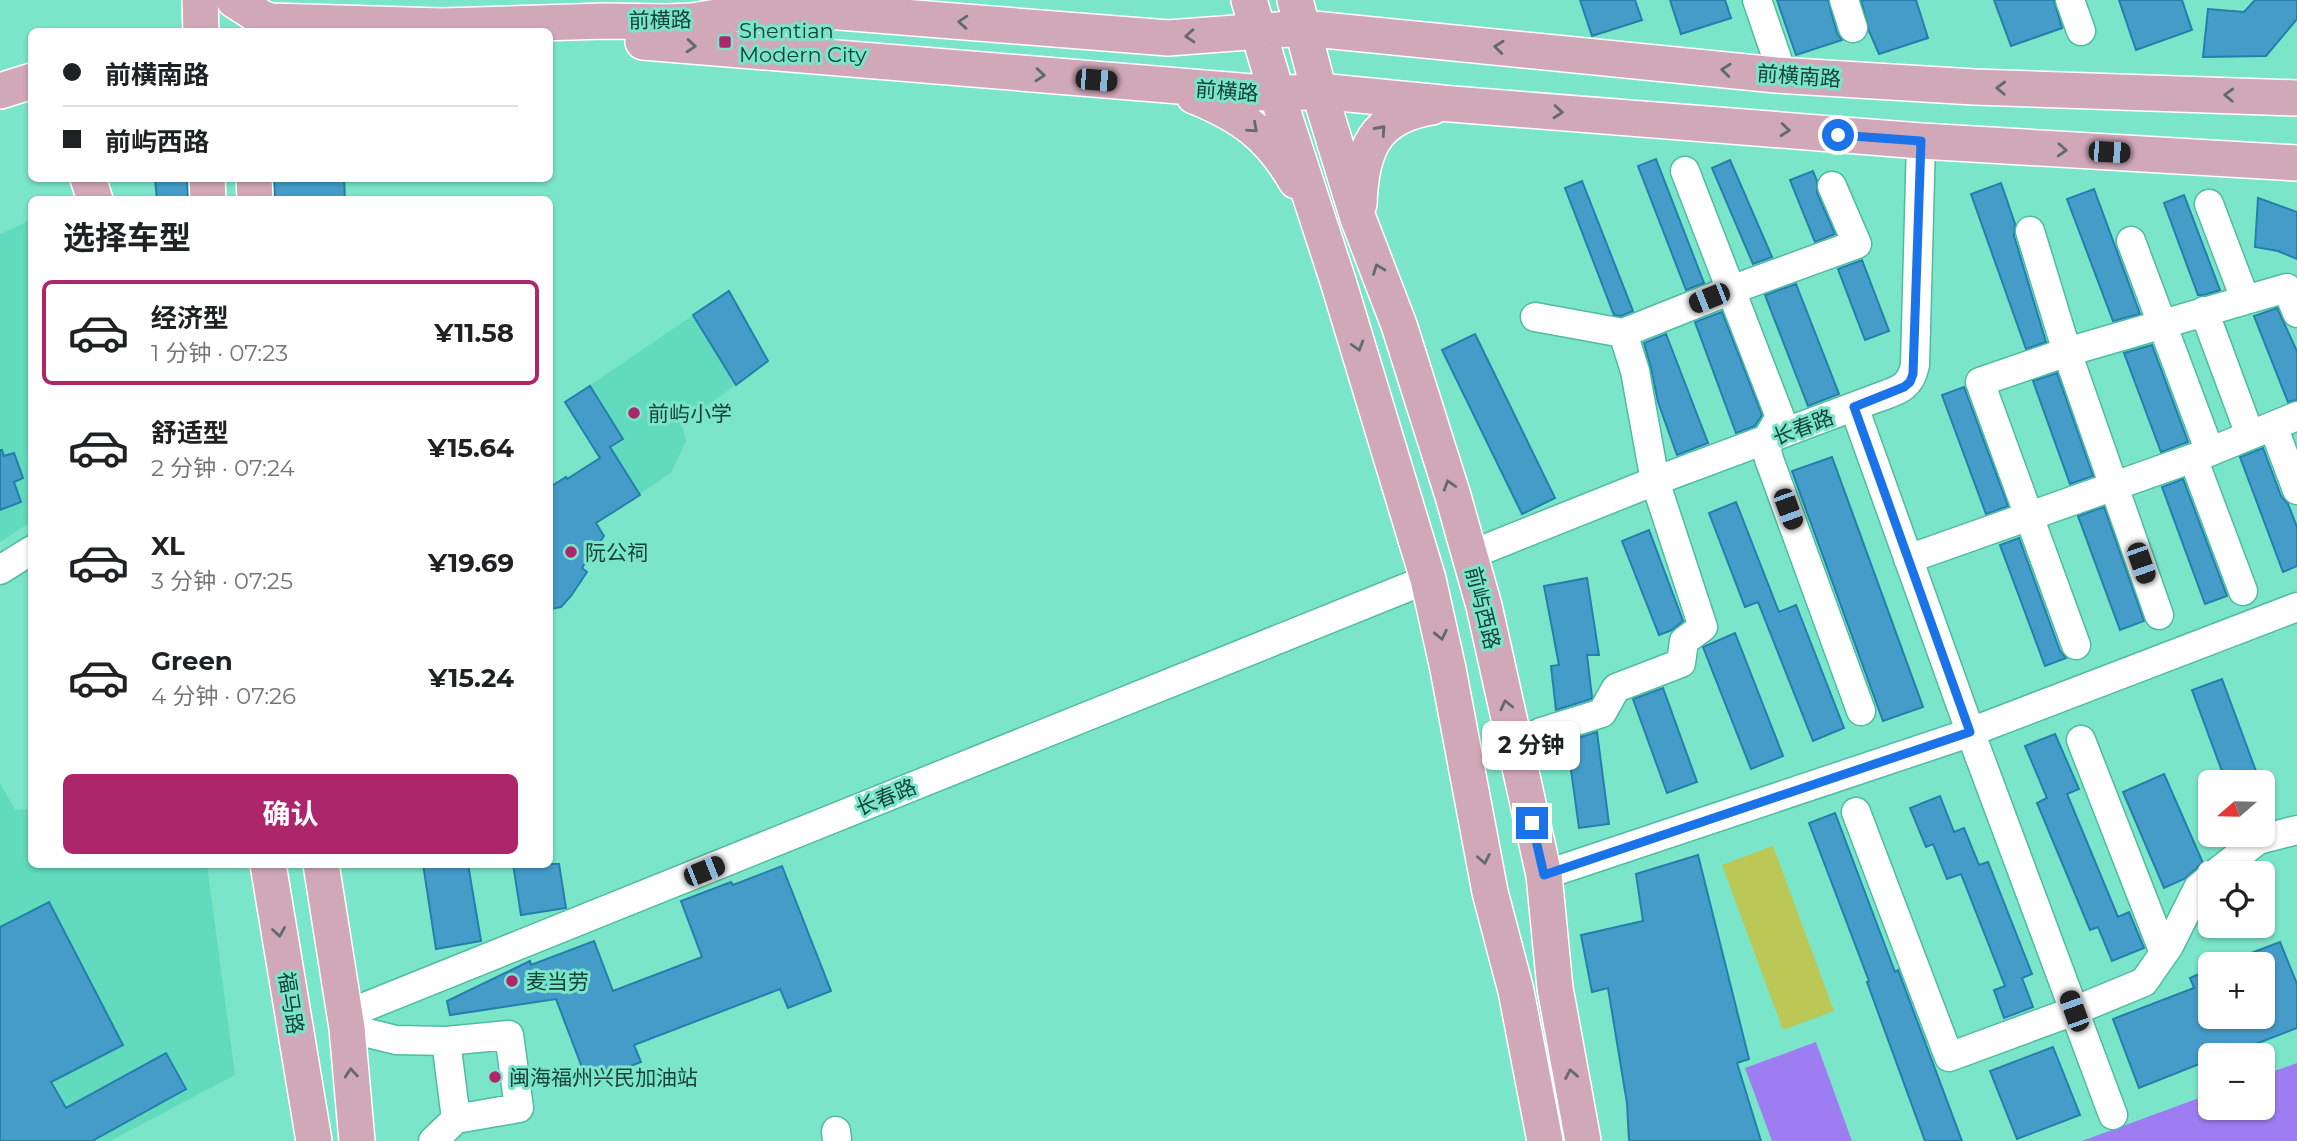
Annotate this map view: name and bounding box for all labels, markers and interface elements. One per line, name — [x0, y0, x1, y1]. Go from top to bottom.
street label: 前横路 — [628, 7, 692, 33]
one-way arrow — [957, 15, 968, 30]
place label: Shentian Modern City — [739, 18, 867, 67]
one-way arrow — [1184, 28, 1195, 43]
marker: Shentian Modern City — [717, 34, 733, 50]
one-way arrow — [686, 38, 697, 53]
one-way arrow — [1493, 40, 1505, 55]
text: 前横南路 — [105, 59, 209, 91]
street label: 前横南路 — [1756, 61, 1842, 91]
one-way arrow — [1720, 63, 1731, 78]
one-way arrow — [1034, 67, 1046, 82]
car — [1075, 68, 1118, 92]
street label: 前横路 — [1195, 76, 1259, 106]
one-way arrow — [1996, 80, 2007, 95]
one-way arrow — [2223, 88, 2234, 103]
one-way arrow — [1553, 104, 1564, 119]
route start — [1822, 119, 1854, 151]
one-way arrow — [1245, 120, 1258, 133]
one-way arrow — [1780, 123, 1791, 138]
one-way arrow — [1373, 125, 1385, 138]
text: 前屿西路 — [105, 126, 209, 158]
car — [2088, 140, 2131, 164]
one-way arrow — [2057, 142, 2068, 157]
text: 选择车型 — [63, 218, 191, 257]
one-way arrow — [1372, 264, 1386, 276]
car — [1686, 280, 1733, 316]
icon: car — [67, 301, 130, 364]
text: 经济型 — [151, 302, 229, 334]
text: ¥11.58 — [434, 317, 514, 349]
text: 1 分钟 · 07:23 — [151, 339, 288, 367]
one-way arrow — [1350, 340, 1365, 352]
place label: 前屿小学 — [648, 401, 732, 426]
street label: 长春路 — [1769, 404, 1837, 450]
marker: 前屿小学 — [626, 405, 642, 421]
icon: car — [67, 416, 130, 479]
text: 舒适型 — [151, 417, 229, 449]
text: ¥15.64 — [427, 432, 514, 464]
text: 2 分钟 · 07:24 — [151, 454, 295, 482]
one-way arrow — [1443, 480, 1458, 492]
car — [1771, 486, 1806, 532]
text: XL — [151, 530, 185, 562]
icon: car — [67, 531, 130, 594]
place label: 阮公祠 — [585, 540, 648, 565]
car — [2125, 540, 2158, 586]
marker: 阮公祠 — [563, 544, 579, 560]
text: ¥19.69 — [428, 547, 514, 579]
street label: 前屿西路 — [1461, 564, 1505, 652]
text: 3 分钟 · 07:25 — [151, 567, 293, 595]
one-way arrow — [1432, 629, 1447, 641]
text: Green — [151, 645, 233, 677]
icon: car — [67, 646, 130, 709]
text: ¥15.24 — [428, 662, 514, 694]
text: 4 分钟 · 07:26 — [151, 682, 296, 710]
one-way arrow — [1500, 700, 1514, 712]
callout: 2 分钟 — [1483, 722, 1581, 770]
text: 2 分钟 — [1498, 731, 1564, 759]
north arrow — [2198, 770, 2275, 847]
map controls — [2198, 770, 2275, 1120]
button: 确认 — [63, 774, 518, 854]
street label: 长春路 — [852, 774, 920, 820]
route end — [1516, 807, 1548, 839]
car — [681, 853, 728, 889]
one-way arrow — [1476, 853, 1491, 865]
button: locate — [2198, 861, 2275, 938]
one-way arrow — [271, 926, 286, 938]
button: + — [2198, 952, 2275, 1029]
place label: 麦当劳 — [526, 969, 589, 994]
street label: 福马路 — [274, 970, 308, 1036]
marker: 麦当劳 — [504, 973, 520, 989]
car — [2057, 988, 2092, 1034]
button: − — [2198, 1043, 2275, 1120]
place label: 闽海福州兴民加油站 — [509, 1065, 698, 1090]
one-way arrow — [344, 1067, 359, 1078]
one-way arrow — [1564, 1068, 1579, 1080]
marker: 闽海福州兴民加油站 — [487, 1069, 503, 1085]

